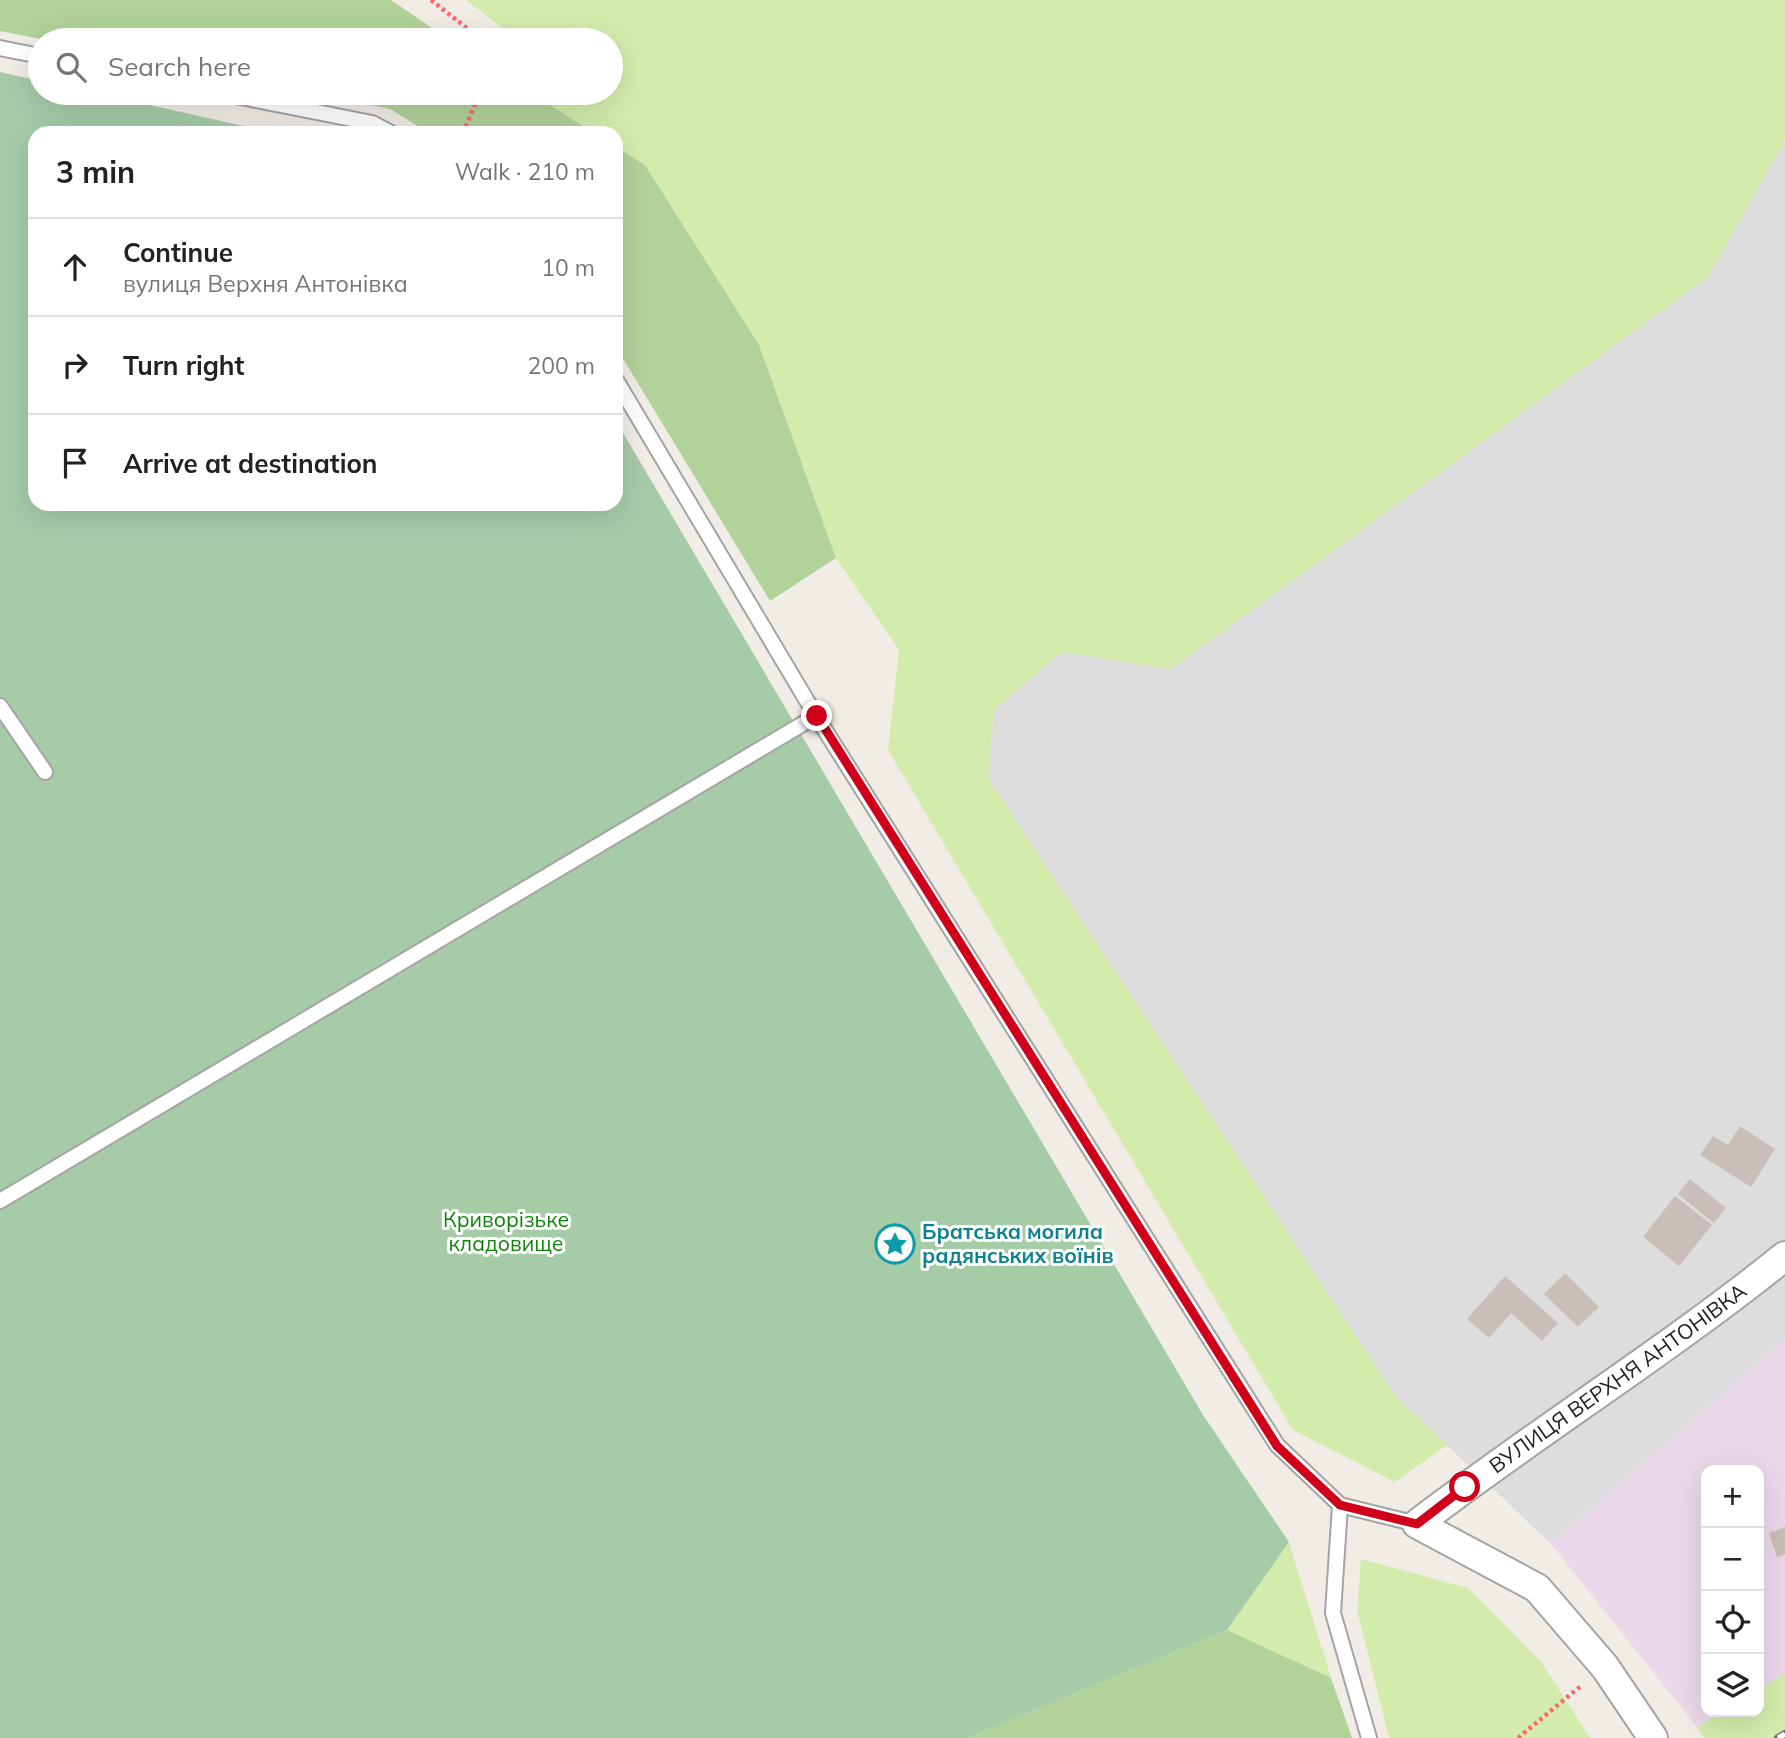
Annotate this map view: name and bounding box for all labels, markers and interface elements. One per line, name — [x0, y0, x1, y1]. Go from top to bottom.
search box — [28, 28, 623, 105]
icon: search — [52, 48, 90, 86]
text: Search here — [108, 50, 251, 83]
text: 3 min — [56, 153, 135, 191]
text: Walk · 210 m — [455, 157, 595, 186]
text: Continue — [123, 236, 233, 269]
icon: ahead — [56, 248, 94, 286]
text: 10 m — [541, 253, 595, 282]
text: вулиця Верхня Антонівка — [123, 269, 408, 298]
icon: right — [56, 346, 94, 384]
text: Turn right — [123, 349, 244, 382]
text: 200 m — [527, 351, 595, 380]
icon: arrive — [56, 444, 94, 482]
text: Arrive at destination — [123, 447, 378, 480]
route end — [801, 700, 832, 731]
park label: Криворізьке кладовище — [443, 1206, 569, 1256]
place label: Братська могила радянських воїнів — [922, 1218, 1114, 1268]
place icon: Братська могила радянських воїнів — [874, 1223, 916, 1265]
street label: ВУЛИЦЯ ВЕРХНЯ АНТОНІВКА — [1484, 1277, 1752, 1478]
map controls — [1701, 1465, 1764, 1717]
button: + — [1701, 1465, 1764, 1528]
route start — [1449, 1471, 1480, 1502]
button: − — [1701, 1528, 1764, 1591]
button: locate — [1701, 1591, 1764, 1654]
button: layers — [1701, 1654, 1764, 1717]

